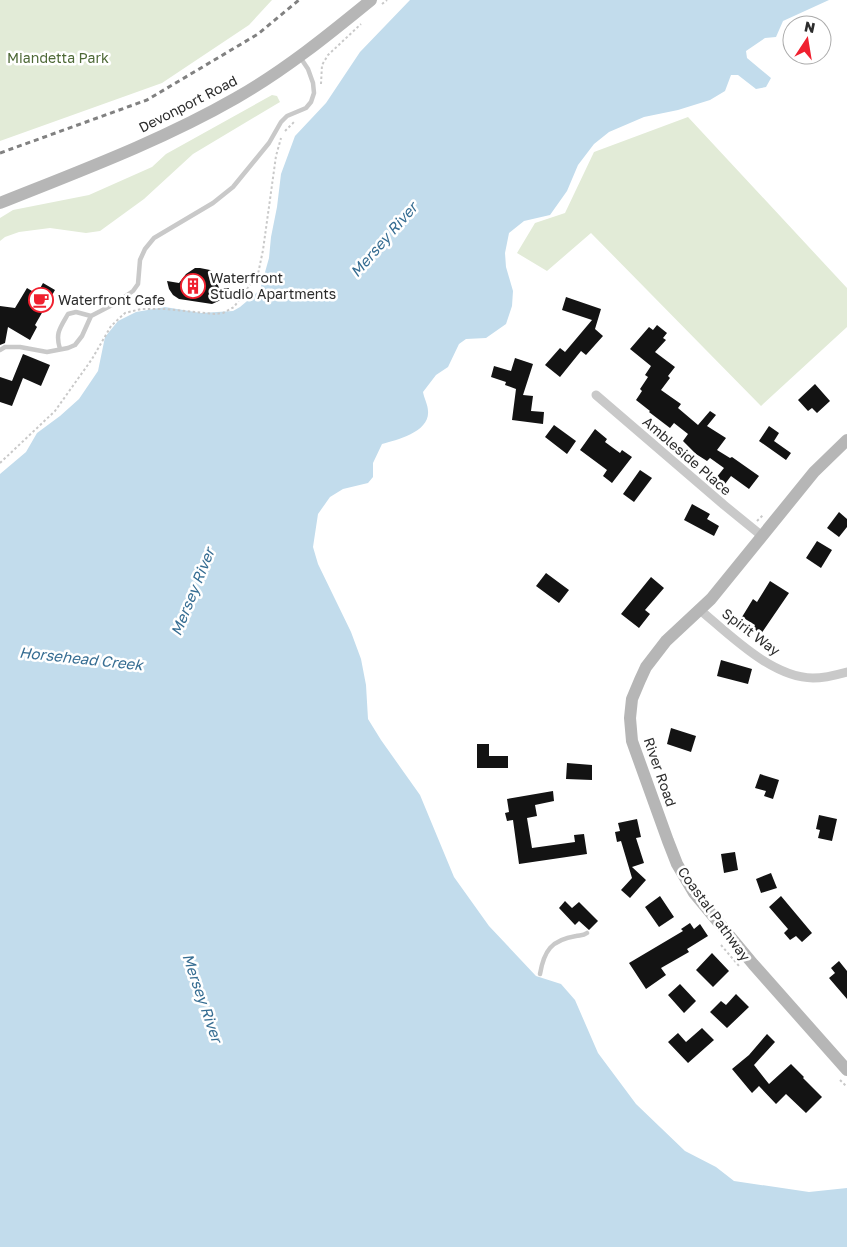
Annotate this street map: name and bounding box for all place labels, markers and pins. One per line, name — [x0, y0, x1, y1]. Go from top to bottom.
place label: Waterfront Studio Apartments — [210, 269, 336, 302]
building icon: Waterfront Studio Apartments — [180, 273, 206, 299]
cafe icon: Waterfront Cafe — [28, 287, 54, 313]
place label: Waterfront Cafe — [58, 291, 165, 308]

